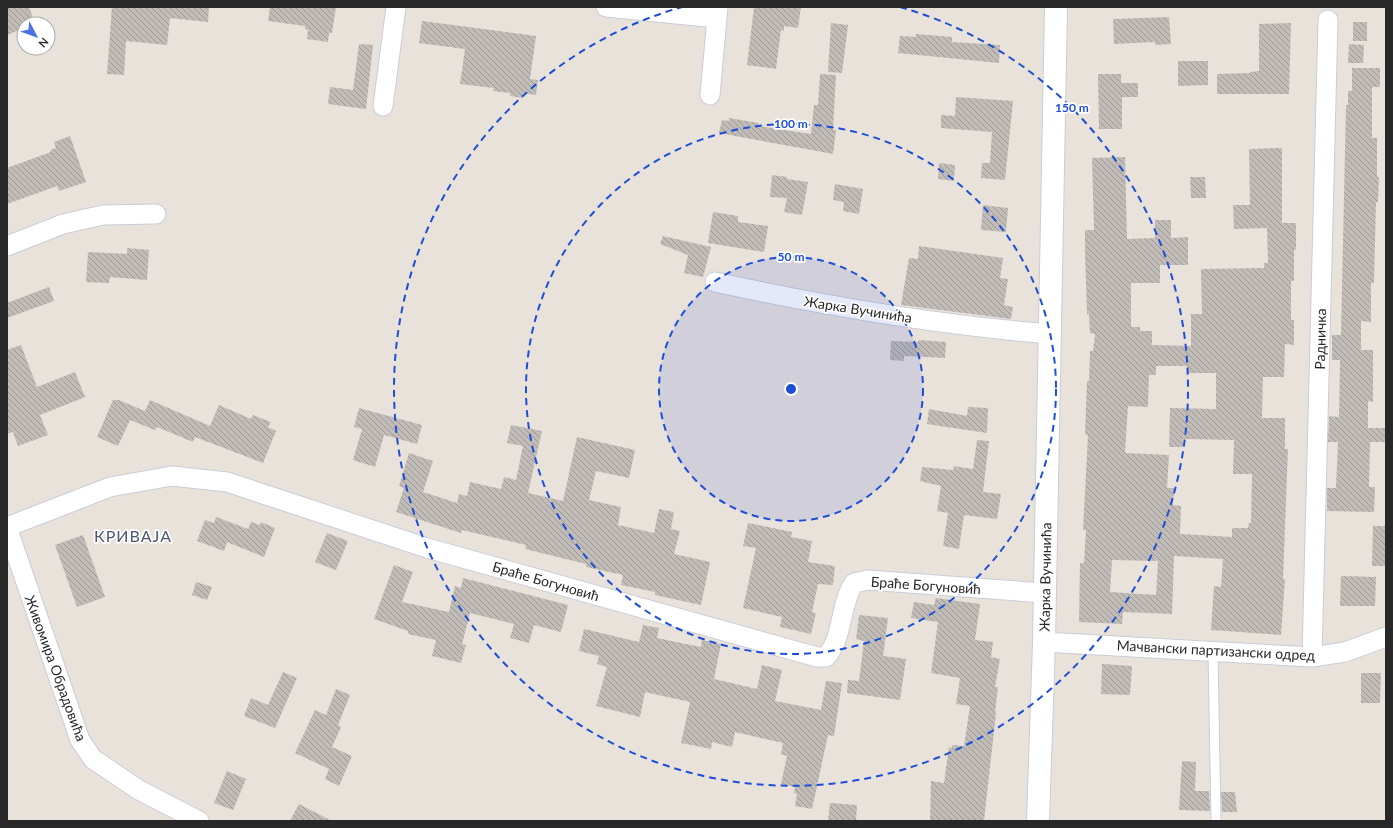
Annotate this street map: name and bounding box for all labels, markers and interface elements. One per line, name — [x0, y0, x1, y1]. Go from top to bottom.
north arrow — [16, 16, 56, 56]
text: N — [36, 35, 52, 50]
text: 150 m — [1055, 100, 1089, 115]
text: 100 m — [774, 116, 808, 131]
text: 50 m — [778, 249, 804, 264]
street label: Жарка Вучинића — [803, 292, 913, 326]
street label: Радничка — [1311, 308, 1329, 370]
centre of rings — [784, 382, 798, 396]
street label: Жарка Вучинића — [1036, 522, 1054, 632]
district label: КРИВАЈА — [94, 526, 172, 545]
street label: Браће Богуновић — [491, 558, 601, 604]
street label: Браће Богуновић — [870, 573, 982, 597]
street label: Живомира Обрадовића — [22, 593, 90, 743]
street label: Мачвански партизански одред — [1116, 636, 1316, 664]

